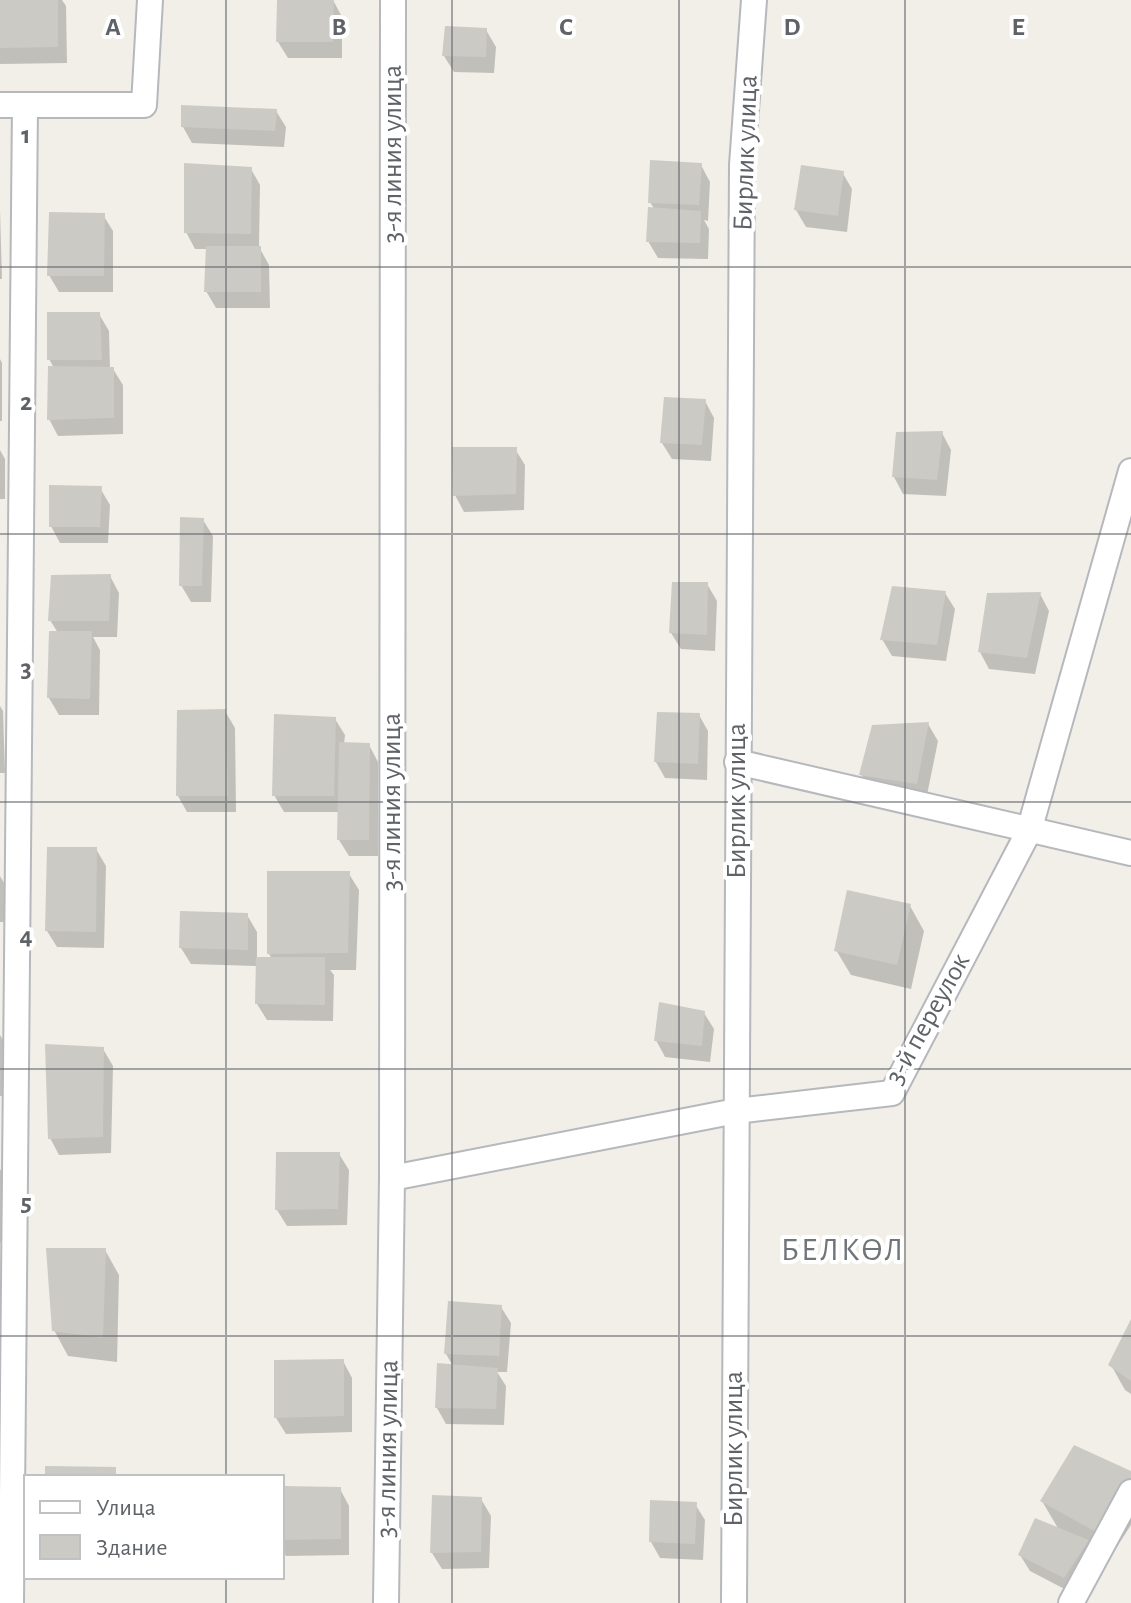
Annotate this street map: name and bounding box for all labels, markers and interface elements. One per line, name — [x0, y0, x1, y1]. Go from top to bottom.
text: A — [105, 14, 121, 40]
text: B — [331, 14, 347, 40]
text: C — [559, 14, 573, 40]
text: D — [783, 14, 801, 40]
text: E — [1011, 14, 1025, 40]
street label: 3-я линия улица — [379, 65, 407, 243]
street label: Бирлик улица — [729, 74, 763, 231]
text: 1 — [21, 122, 31, 148]
text: 2 — [20, 389, 32, 415]
text: 3 — [20, 656, 32, 682]
street label: 3-я линия улица — [378, 713, 406, 891]
street label: Бирлик улица — [723, 723, 751, 879]
text: 4 — [19, 923, 33, 949]
street label: 3-й переулок — [881, 949, 975, 1089]
text: 5 — [20, 1190, 32, 1216]
district label: БЕЛКӨЛ — [781, 1234, 905, 1266]
street label: 3-я линия улица — [372, 1359, 404, 1538]
street label: Бирлик улица — [720, 1371, 748, 1527]
legend — [24, 1475, 284, 1579]
text: Улица — [96, 1496, 156, 1520]
text: Здание — [96, 1536, 167, 1560]

